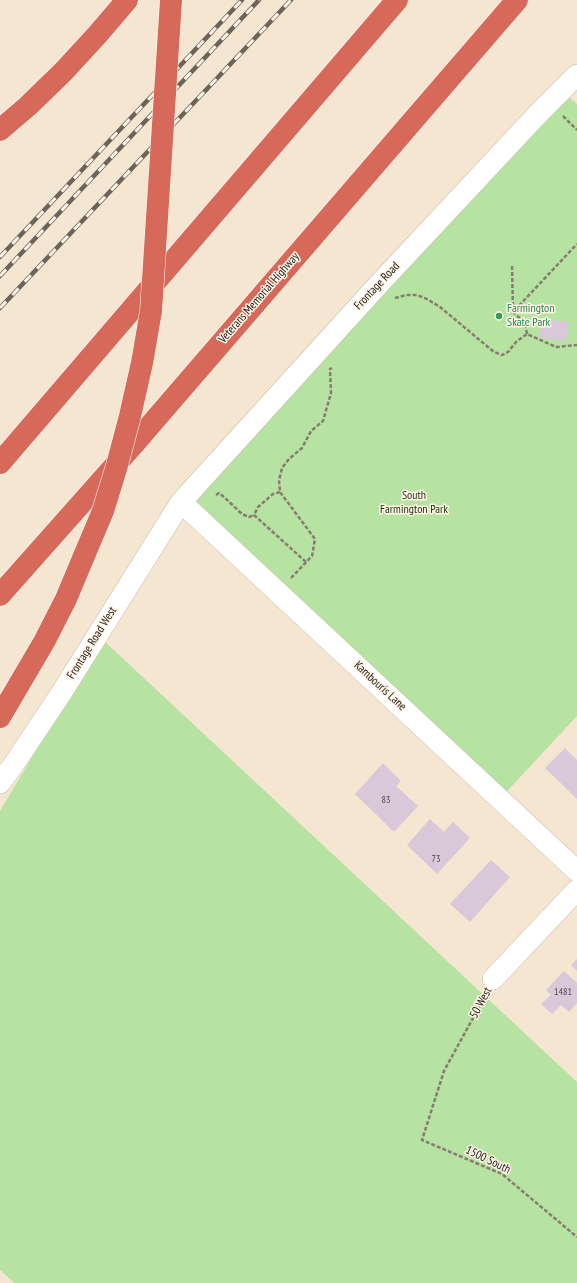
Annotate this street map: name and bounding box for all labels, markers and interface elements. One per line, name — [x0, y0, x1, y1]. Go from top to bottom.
street label: Veterans Memorial Highway — [216, 250, 302, 346]
street label: Frontage Road — [351, 259, 403, 313]
place label: Farmington Skate Park — [507, 302, 555, 330]
marker: Farmington Skate Park — [494, 311, 504, 321]
park label: South Farmington Park — [380, 489, 448, 517]
street label: Frontage Road West — [64, 604, 120, 682]
street label: Kambouris Lane — [351, 658, 409, 714]
house number: 83 — [382, 794, 390, 806]
house number: 73 — [432, 853, 440, 865]
street label: 50 West — [467, 985, 495, 1021]
house number: 1481 — [554, 986, 572, 998]
street label: 1500 South — [463, 1143, 513, 1177]

